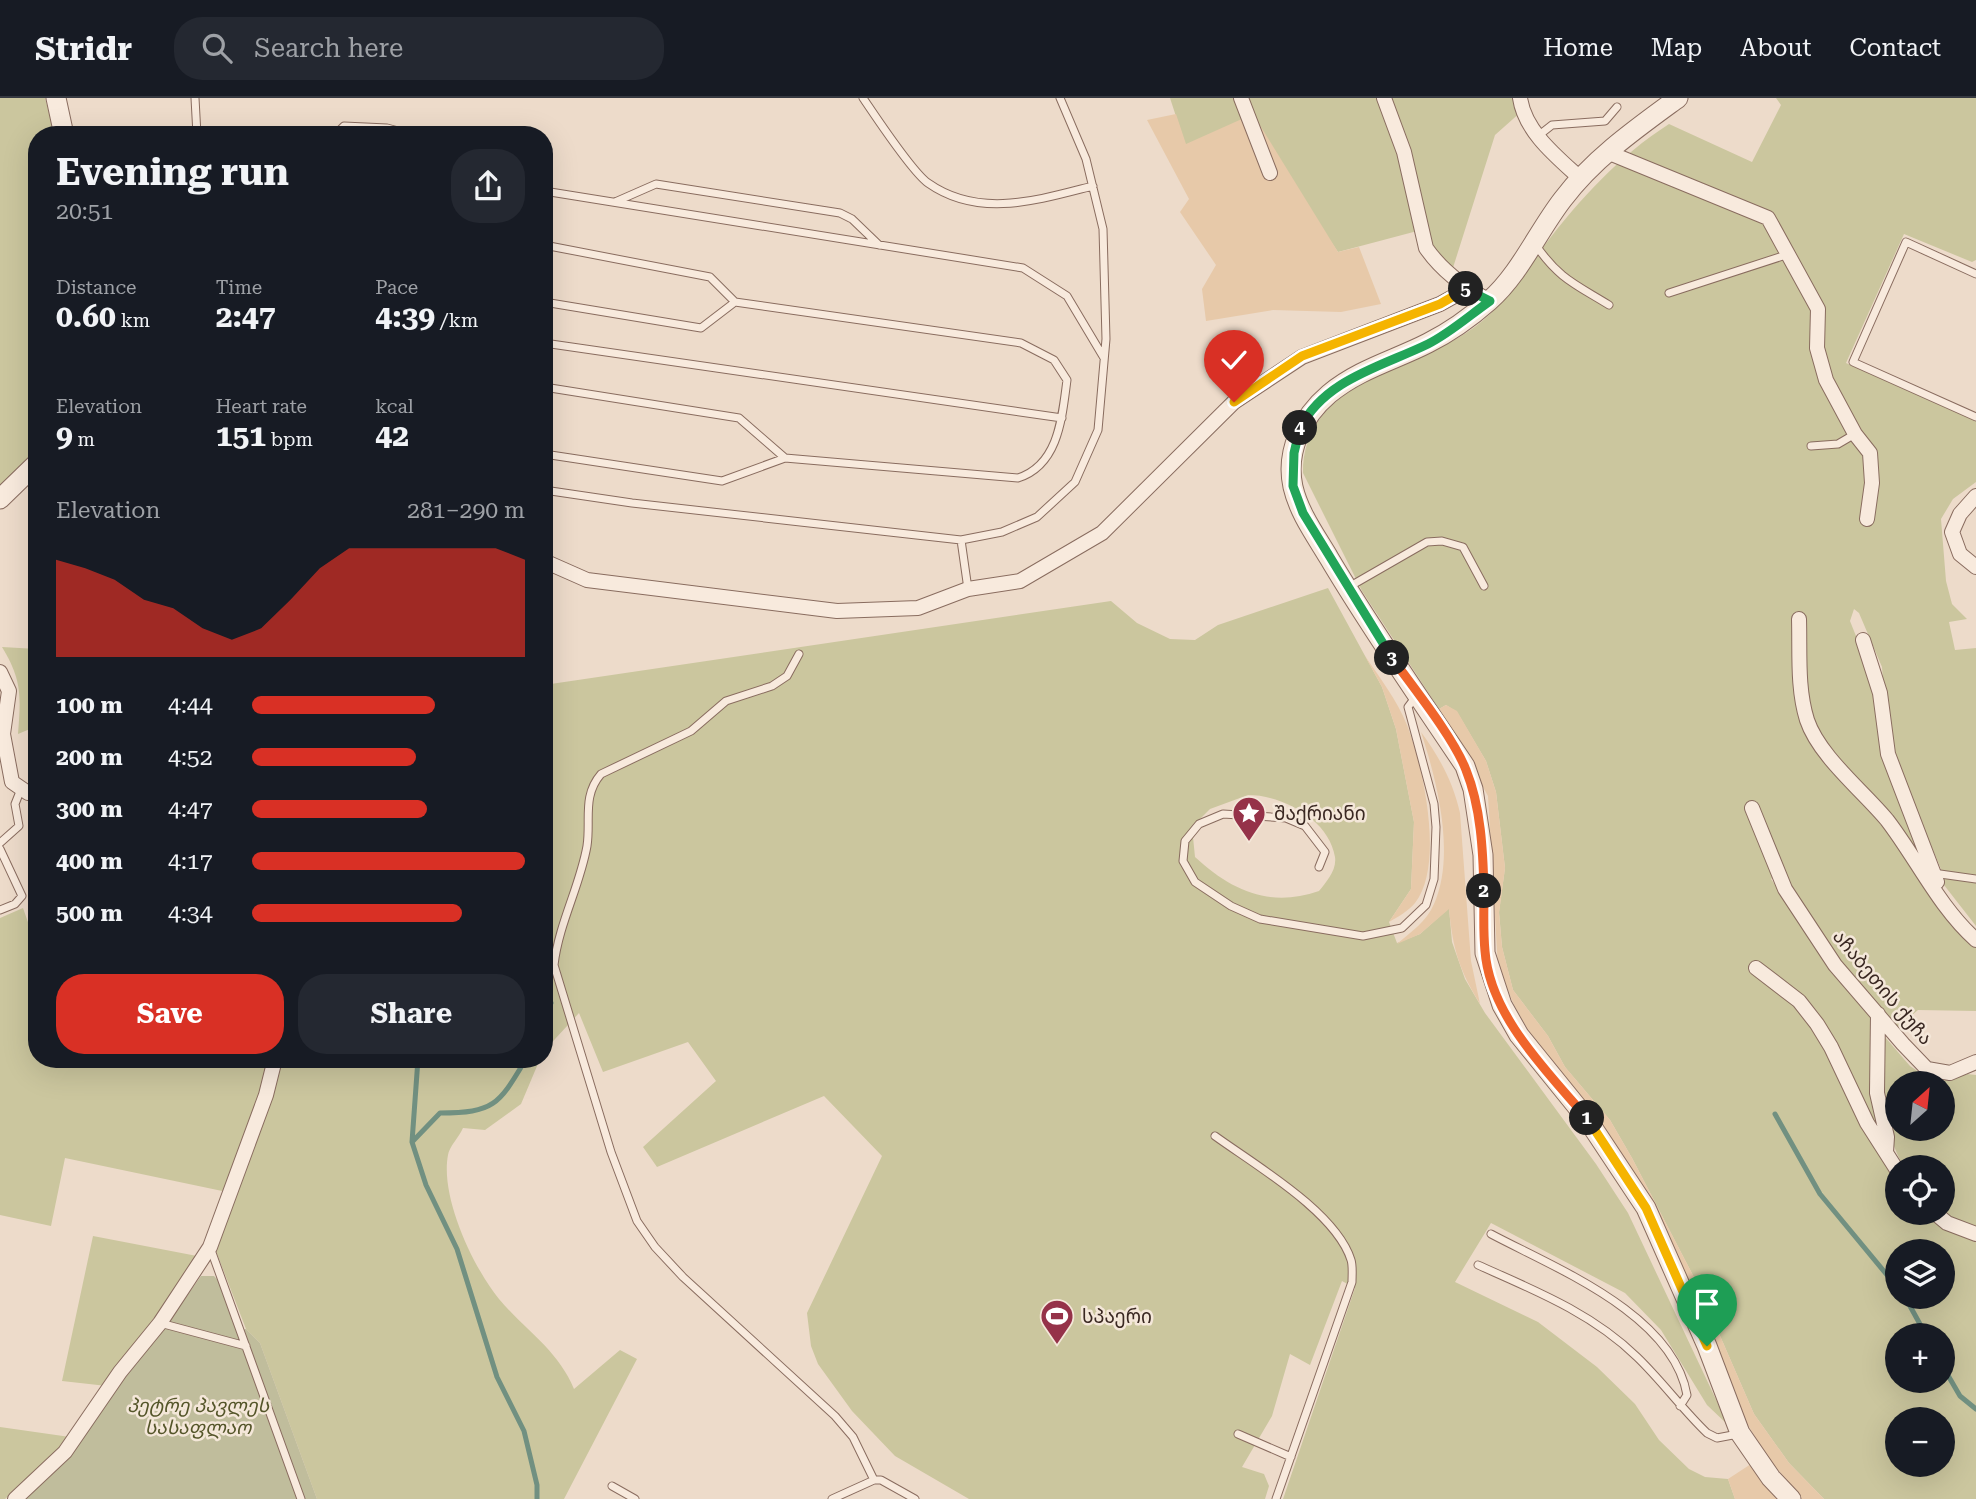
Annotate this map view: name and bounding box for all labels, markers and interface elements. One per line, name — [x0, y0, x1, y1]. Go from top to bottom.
search box — [174, 17, 664, 80]
text: Stridr — [35, 29, 132, 68]
icon: search — [198, 29, 236, 67]
text: Search here — [254, 33, 403, 63]
text: Home — [1543, 34, 1613, 62]
text: Map — [1651, 34, 1702, 62]
text: About — [1740, 34, 1811, 62]
text: Contact — [1849, 34, 1941, 62]
button: share — [451, 149, 525, 223]
text: Evening run — [56, 150, 289, 194]
text: 20:51 — [56, 198, 113, 225]
pin: 5 — [1448, 272, 1484, 306]
text: Distance — [56, 276, 136, 299]
text: Time — [216, 276, 262, 299]
text: Pace — [375, 276, 418, 299]
text: 5 — [1460, 277, 1471, 300]
text: 0.60 — [56, 299, 116, 334]
text: 2:47 — [216, 299, 275, 334]
text: 4:39 — [375, 299, 435, 334]
text: km — [116, 309, 150, 332]
text: /km — [435, 309, 478, 332]
pin — [1204, 330, 1264, 402]
icon: check — [1215, 341, 1253, 379]
text: Elevation — [56, 395, 142, 418]
text: Heart rate — [216, 395, 307, 418]
text: kcal — [375, 395, 414, 418]
pin: 4 — [1282, 410, 1318, 446]
text: 4 — [1294, 416, 1305, 439]
text: 9 — [56, 418, 73, 453]
text: 151 — [216, 418, 266, 453]
text: 42 — [375, 418, 409, 453]
text: m — [73, 428, 95, 451]
text: bpm — [266, 428, 313, 451]
text: Elevation — [56, 497, 160, 524]
text: 281–290 m — [407, 497, 525, 524]
pin: 3 — [1374, 640, 1410, 676]
text: 3 — [1386, 646, 1397, 669]
text: 100 m — [56, 692, 123, 719]
text: 4:44 — [168, 692, 213, 719]
text: 200 m — [56, 744, 123, 771]
text: 4:52 — [168, 744, 213, 771]
place icon: შაქრიანი — [1230, 794, 1268, 843]
text: 300 m — [56, 796, 123, 823]
text: 4:47 — [168, 796, 213, 823]
place label: შაქრიანი — [1274, 802, 1366, 825]
text: 400 m — [56, 848, 123, 875]
text: 4:17 — [168, 848, 213, 875]
pin: 2 — [1466, 874, 1502, 908]
text: 2 — [1478, 879, 1489, 902]
text: 500 m — [56, 900, 123, 927]
text: 4:34 — [168, 900, 213, 927]
street label: აჩაბეთის ქუჩა — [1828, 925, 1937, 1049]
button: Save — [56, 974, 284, 1054]
button: Share — [298, 974, 525, 1054]
north arrow — [1885, 1071, 1955, 1141]
map controls — [1885, 1071, 1955, 1477]
pin: 1 — [1570, 1100, 1604, 1136]
text: 1 — [1581, 1106, 1592, 1129]
button: locate — [1885, 1155, 1955, 1225]
button: layers — [1885, 1239, 1955, 1309]
pin — [1677, 1274, 1737, 1346]
icon: arrive — [1688, 1285, 1726, 1323]
sports icon: სპაერი — [1038, 1297, 1076, 1346]
place label: სპაერი — [1082, 1305, 1152, 1328]
button: + — [1885, 1323, 1955, 1393]
park label: პეტრე პავლეს სასაფლაო — [127, 1394, 270, 1439]
button: − — [1885, 1407, 1955, 1477]

